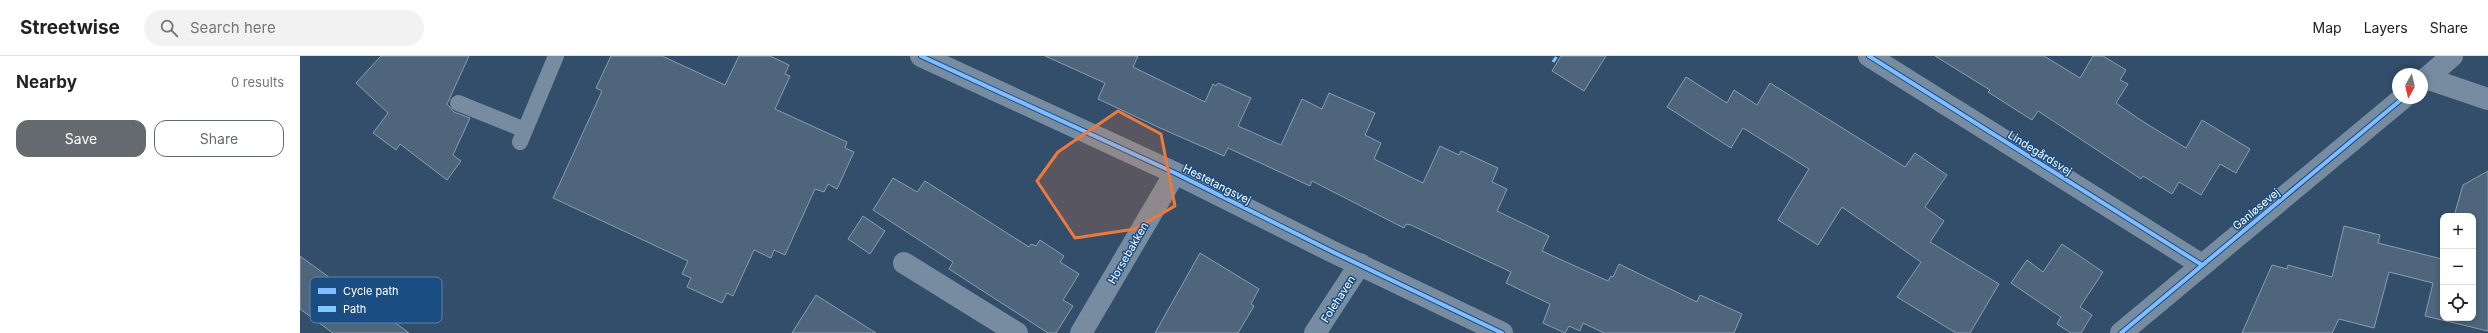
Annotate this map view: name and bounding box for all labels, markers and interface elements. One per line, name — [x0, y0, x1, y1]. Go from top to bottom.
search box — [144, 10, 424, 46]
text: Streetwise — [20, 16, 120, 39]
icon: search — [158, 17, 180, 39]
text: Search here — [190, 18, 276, 37]
text: Map — [2313, 19, 2342, 36]
text: Layers — [2364, 19, 2408, 36]
text: Share — [2430, 19, 2468, 36]
north arrow — [2392, 68, 2428, 104]
text: Nearby — [16, 72, 77, 92]
text: 0 results — [231, 74, 284, 90]
button: Save — [16, 120, 146, 157]
button: Share — [154, 120, 284, 157]
street label: Lindegårdsvej — [2005, 128, 2075, 178]
street label: Hestetangsvej — [1181, 161, 1253, 207]
street label: Ganløsevej — [2230, 185, 2282, 233]
map controls — [2440, 213, 2476, 321]
button: + — [2440, 213, 2476, 249]
street label: Horsebakken — [1105, 220, 1151, 286]
button: − — [2440, 249, 2476, 285]
street label: Folehaven — [1318, 273, 1358, 325]
legend — [310, 277, 442, 323]
text: Cycle path — [343, 284, 399, 298]
button: locate — [2440, 285, 2476, 321]
text: Path — [343, 302, 366, 316]

